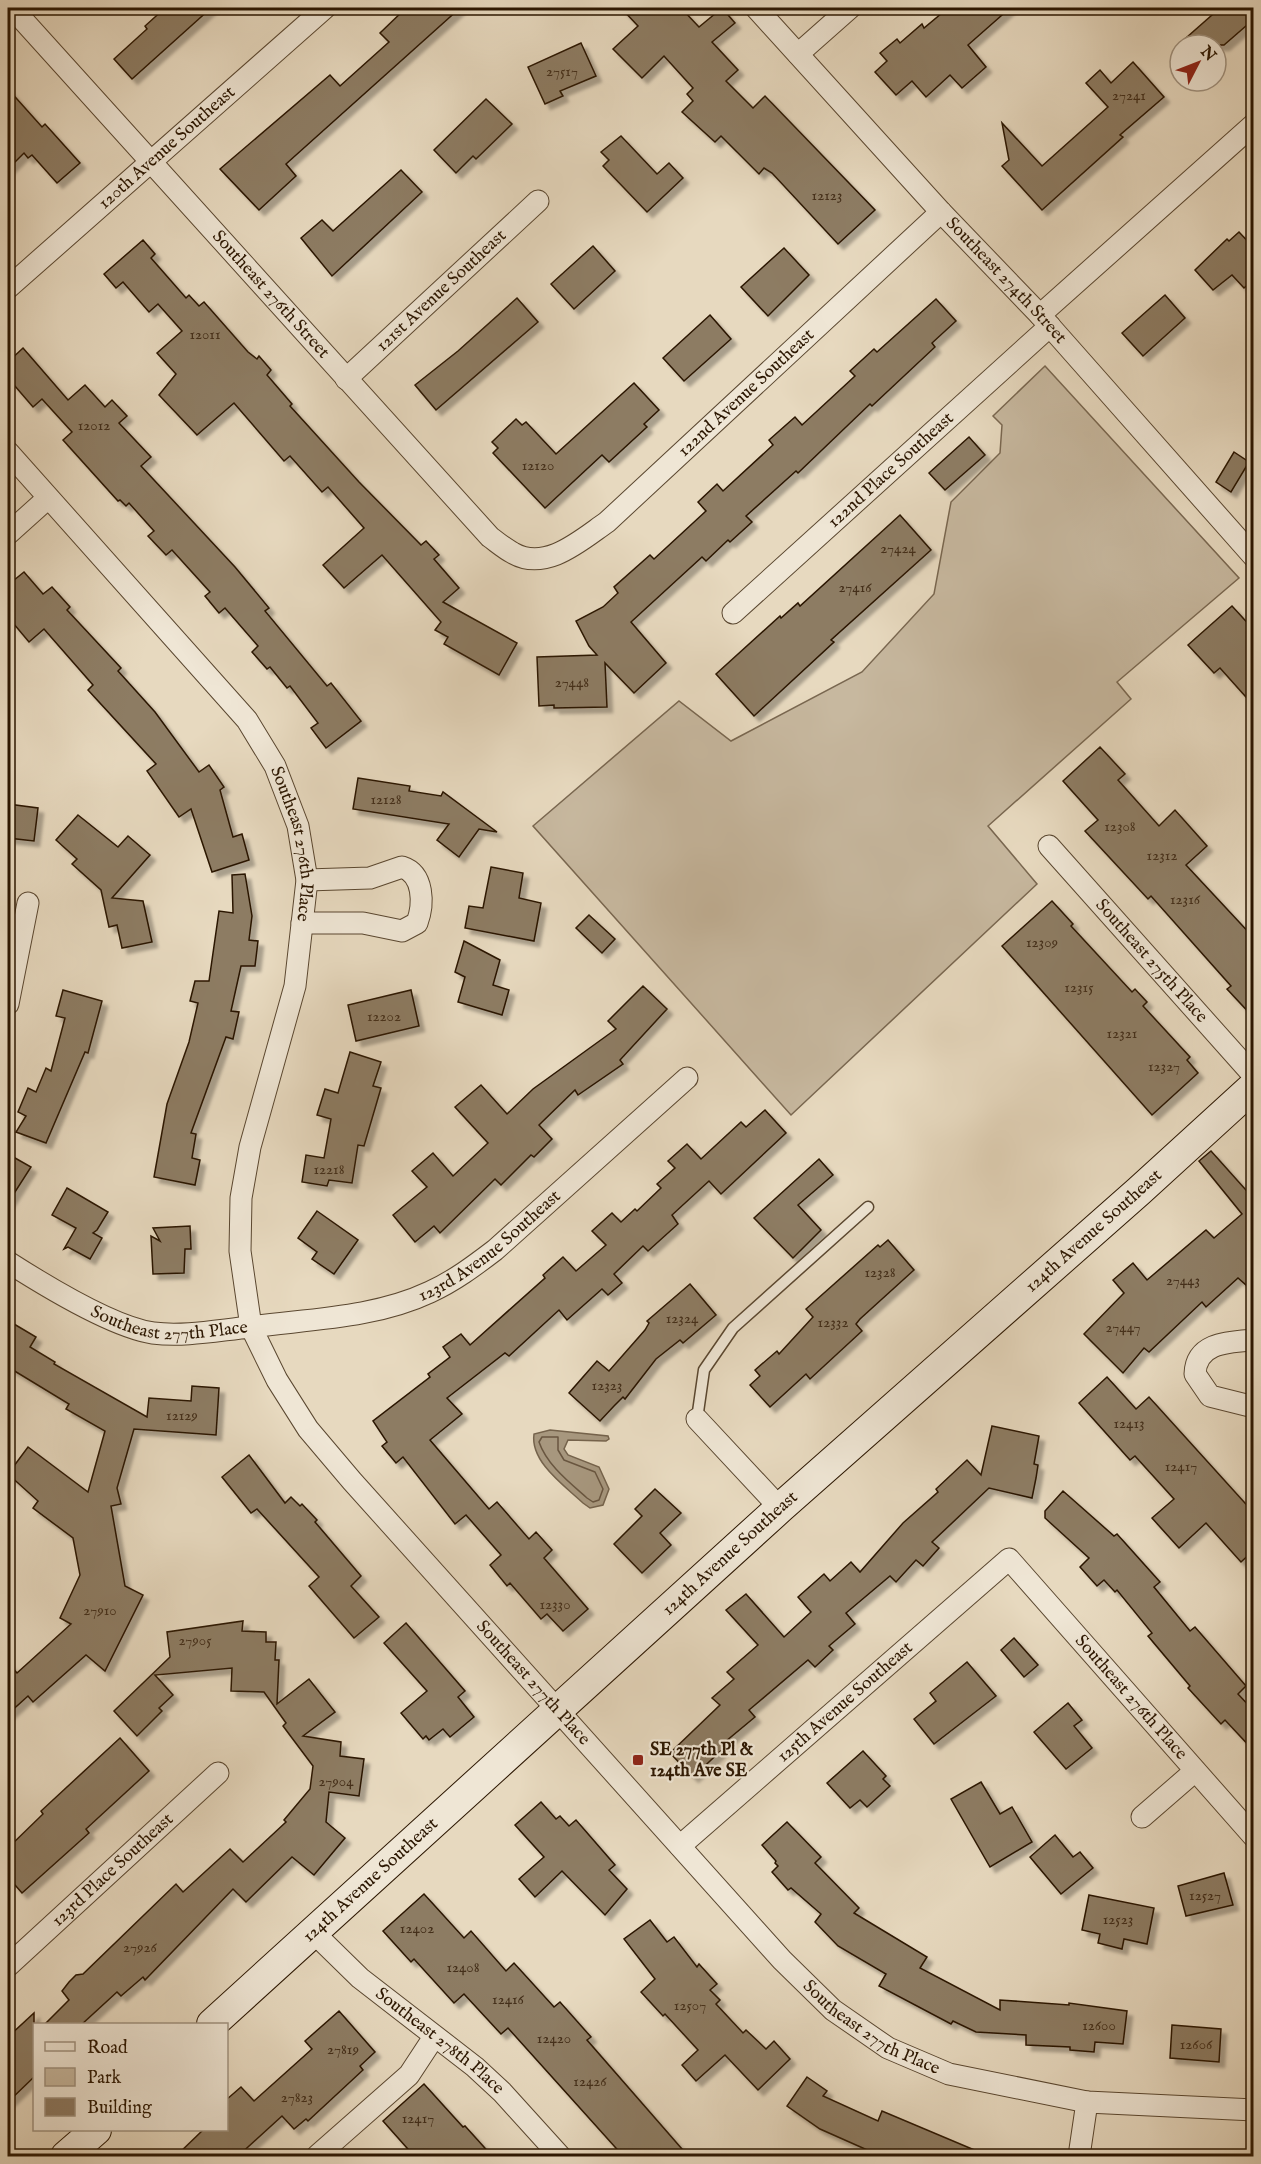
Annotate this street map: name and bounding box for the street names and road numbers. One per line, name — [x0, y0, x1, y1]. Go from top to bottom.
street label: 120th Avenue Southeast — [94, 81, 240, 214]
street label: Southeast 274th Street — [941, 212, 1072, 349]
street label: 121st Avenue Southeast — [371, 224, 511, 357]
street label: Southeast 276th Street — [207, 225, 335, 363]
street label: 122nd Avenue Southeast — [673, 324, 819, 462]
street label: 122nd Place Southeast — [823, 407, 959, 533]
street label: Southeast 276th Place — [265, 763, 319, 923]
street label: Southeast 275th Place — [1090, 894, 1213, 1028]
street label: 124th Avenue Southeast — [1021, 1164, 1167, 1298]
street label: 123rd Avenue Southeast — [415, 1185, 566, 1307]
street label: Southeast 277th Place — [87, 1300, 249, 1346]
street label: 124th Avenue Southeast — [658, 1486, 803, 1621]
street label: Southeast 277th Place — [471, 1615, 595, 1750]
street label: Southeast 276th Place — [1070, 1630, 1192, 1765]
street label: 125th Avenue Southeast — [772, 1637, 918, 1768]
street label: 123rd Place Southeast — [47, 1808, 178, 1932]
street label: 124th Avenue Southeast — [298, 1813, 443, 1948]
street label: Southeast 277th Place — [798, 1975, 943, 2080]
street label: Southeast 278th Place — [370, 1982, 509, 2100]

